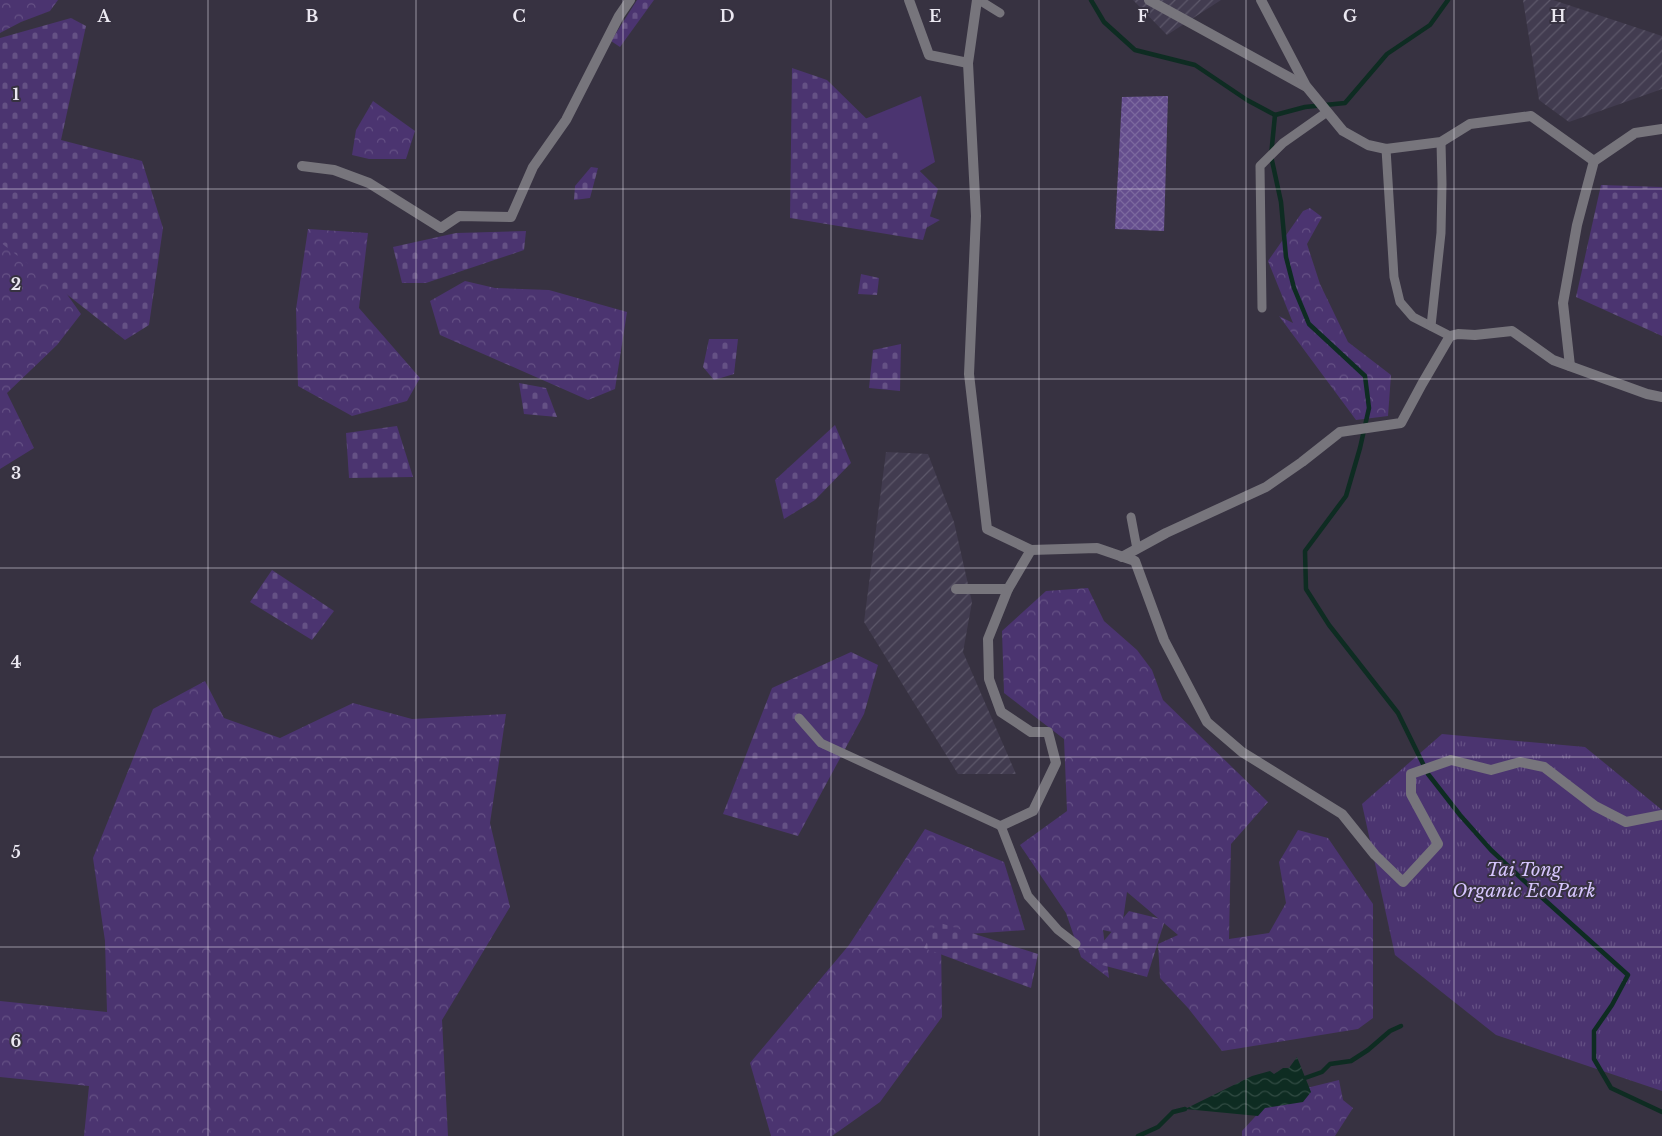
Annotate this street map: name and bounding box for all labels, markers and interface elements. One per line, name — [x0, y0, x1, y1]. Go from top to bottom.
text: A — [97, 6, 112, 26]
text: B — [306, 6, 319, 26]
text: C — [512, 6, 526, 26]
text: D — [720, 6, 734, 26]
text: E — [929, 6, 941, 26]
text: F — [1137, 6, 1149, 26]
text: G — [1343, 6, 1357, 26]
text: H — [1550, 6, 1566, 26]
text: 1 — [13, 84, 20, 104]
text: 2 — [11, 274, 21, 294]
text: 3 — [11, 463, 21, 483]
text: 4 — [11, 652, 21, 672]
text: 5 — [11, 842, 21, 862]
park label: Tai Tong Organic EcoPark — [1453, 859, 1595, 902]
text: 6 — [11, 1031, 22, 1051]

